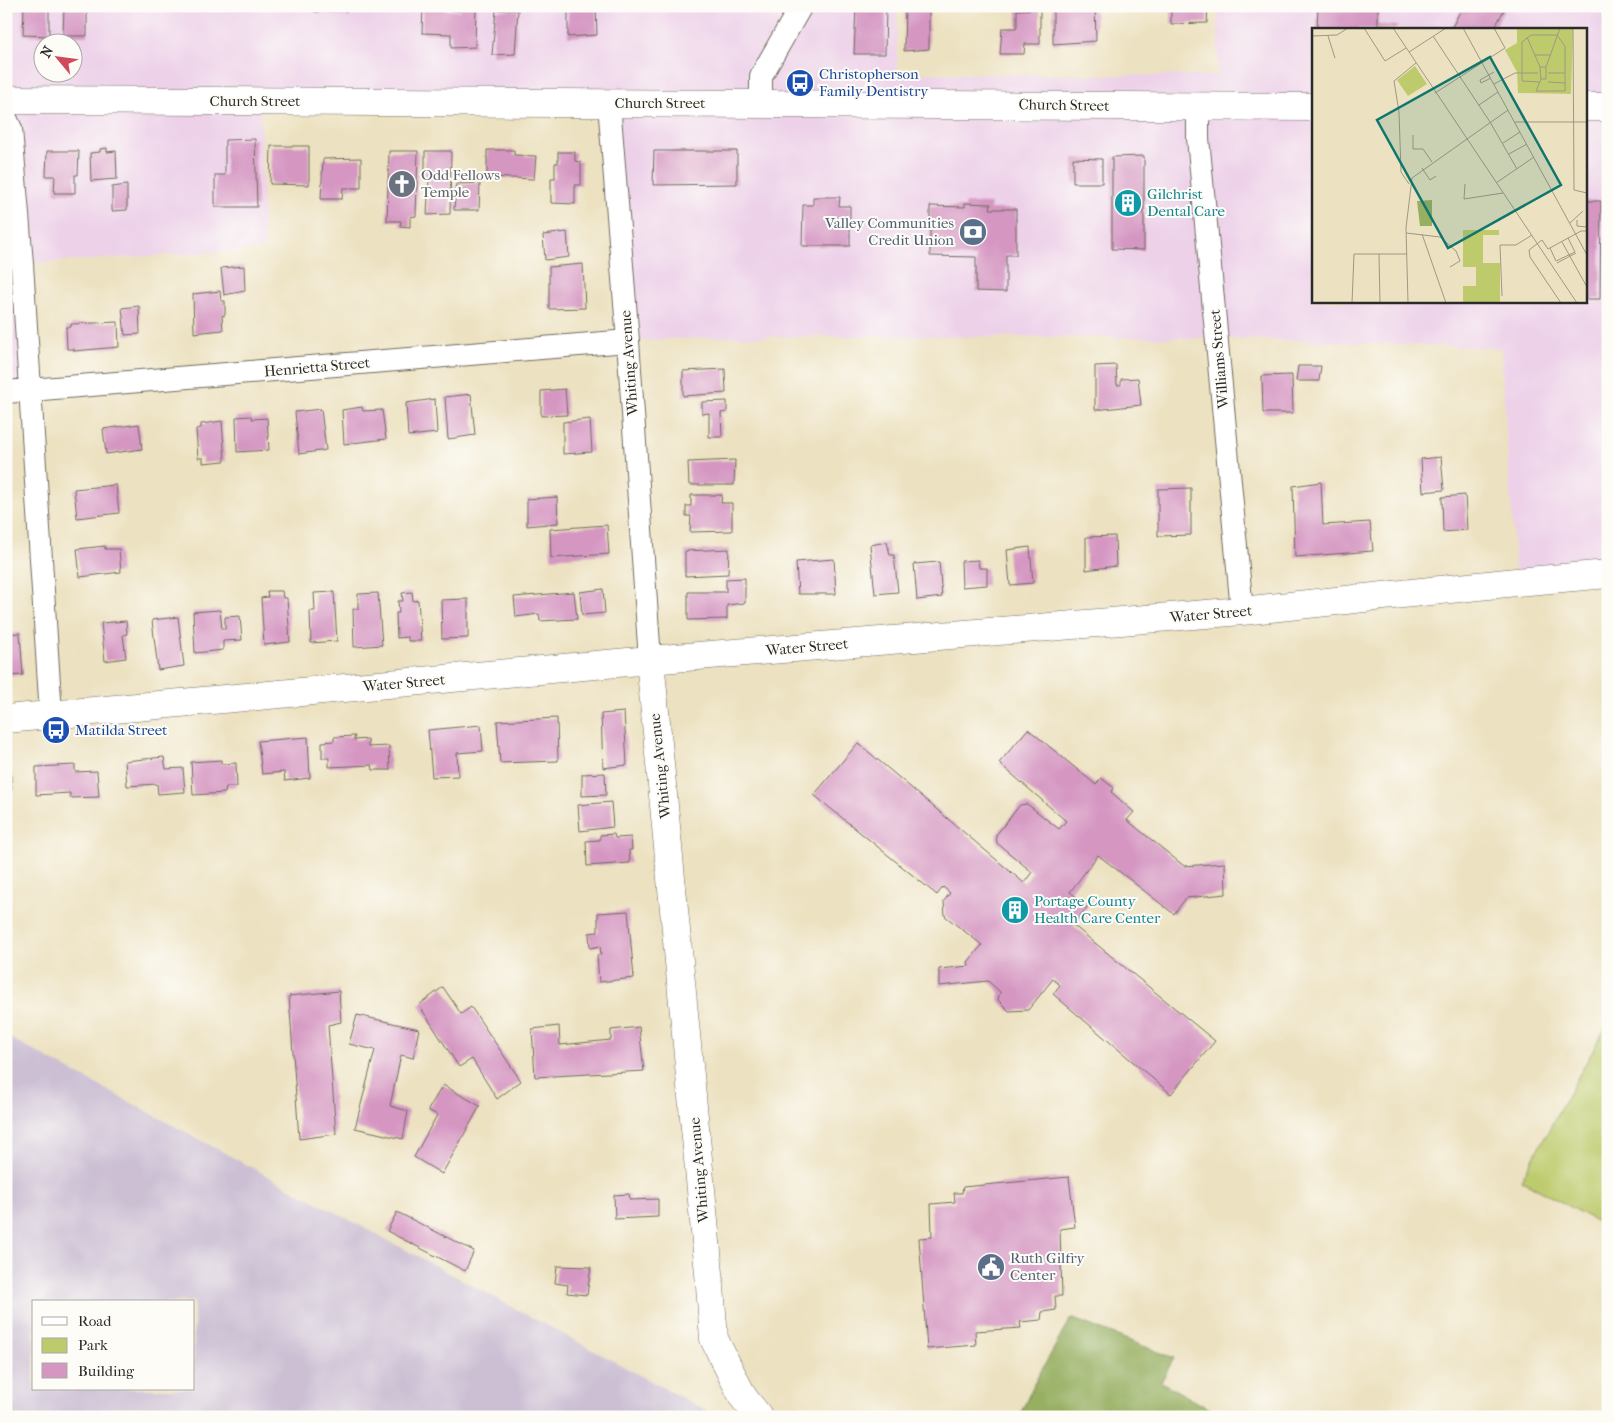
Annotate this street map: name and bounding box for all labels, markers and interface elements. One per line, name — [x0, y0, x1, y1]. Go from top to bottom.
inset map — [1312, 28, 1586, 302]
north arrow — [32, 32, 82, 82]
text: N — [37, 43, 57, 61]
place label: Christopherson Family Dentistry — [819, 65, 929, 100]
bus stop icon: Christopherson Family Dentistry — [785, 68, 815, 98]
street label: Church Street — [210, 92, 301, 110]
street label: Church Street — [615, 94, 706, 112]
street label: Church Street — [1018, 95, 1110, 115]
place label: Odd Fellows Temple — [421, 166, 500, 201]
church icon: Odd Fellows Temple — [387, 169, 417, 199]
place label: Gilchrist Dental Care — [1147, 185, 1225, 220]
building icon: Gilchrist Dental Care — [1113, 188, 1143, 218]
place label: Valley Communities Credit Union — [824, 214, 954, 249]
bank icon: Valley Communities Credit Union — [958, 217, 988, 247]
street label: Williams Street — [1206, 308, 1232, 410]
street label: Whiting Avenue — [616, 309, 642, 417]
street label: Henrietta Street — [263, 353, 371, 381]
street label: Water Street — [1168, 601, 1254, 627]
street label: Water Street — [764, 634, 850, 660]
street label: Water Street — [361, 670, 447, 696]
street label: Whiting Avenue — [645, 712, 675, 820]
bus stop icon: Matilda Street — [41, 715, 71, 745]
place label: Matilda Street — [75, 721, 168, 739]
place label: Portage County Health Care Center — [1034, 892, 1161, 927]
building icon: Portage County Health Care Center — [1000, 895, 1030, 925]
street label: Whiting Avenue — [685, 1116, 713, 1224]
place label: Ruth Gilfry Center — [1010, 1249, 1086, 1284]
public building icon: Ruth Gilfry Center — [976, 1252, 1006, 1282]
legend — [32, 1300, 195, 1390]
text: Road — [78, 1312, 112, 1330]
text: Park — [78, 1336, 108, 1354]
text: Building — [78, 1362, 135, 1380]

